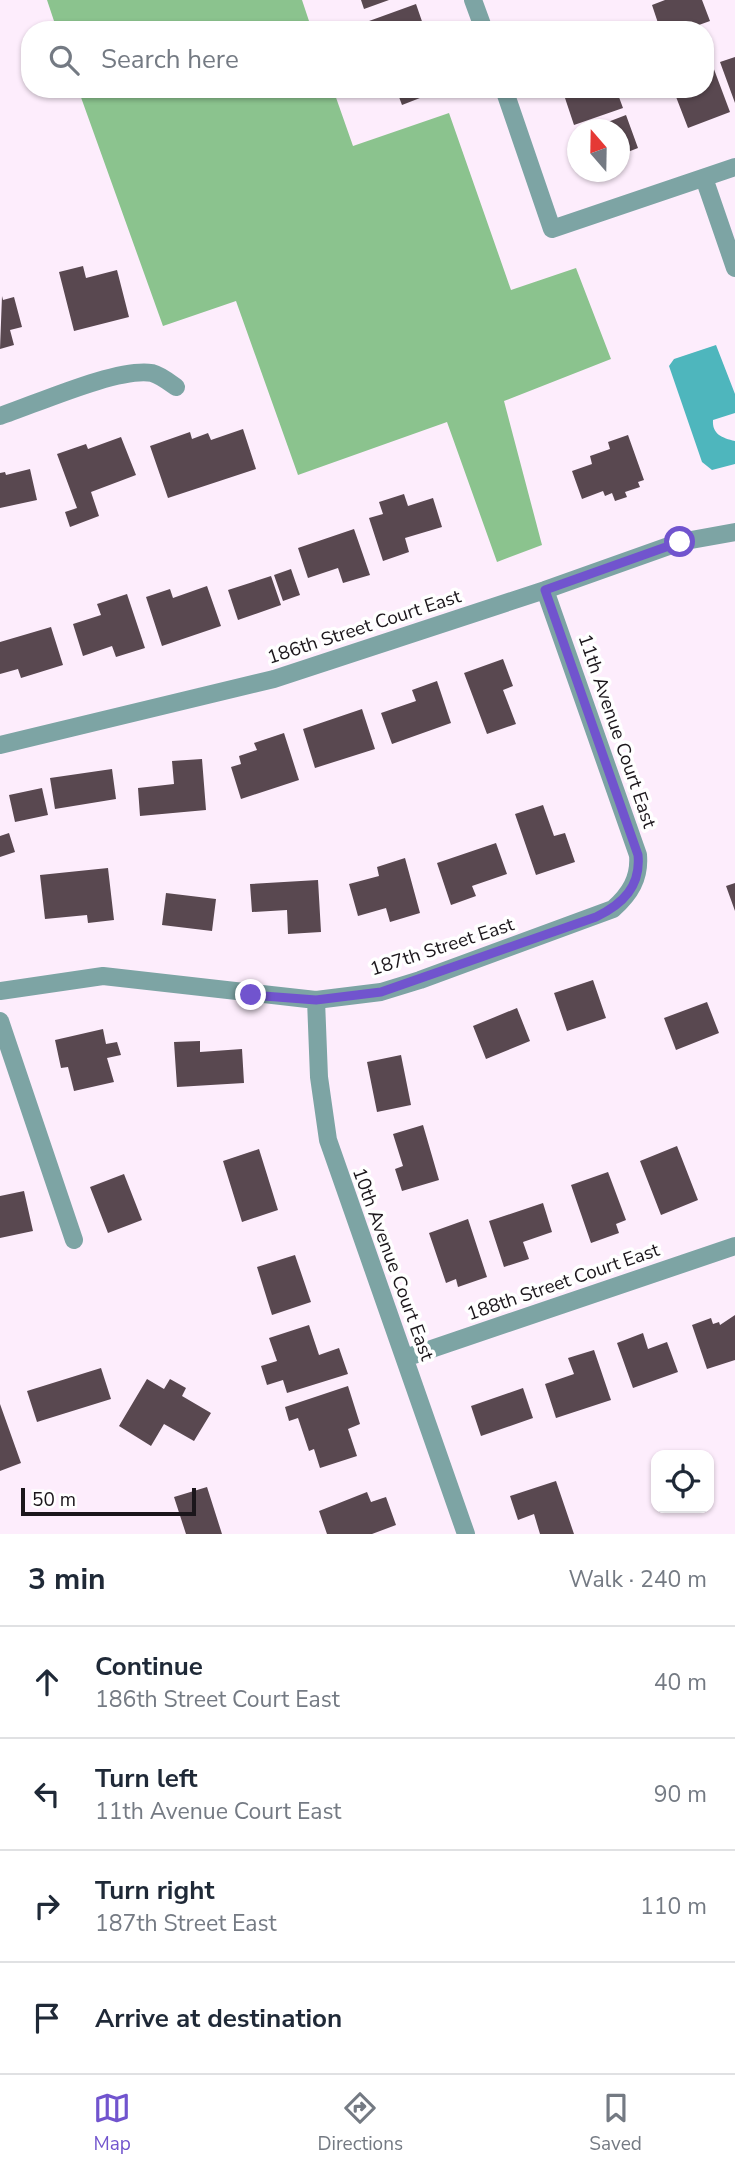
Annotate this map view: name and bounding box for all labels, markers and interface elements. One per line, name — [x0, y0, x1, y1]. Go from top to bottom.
search box — [21, 21, 714, 98]
icon: search — [45, 41, 83, 79]
text: Search here — [101, 42, 239, 77]
north arrow — [567, 119, 630, 182]
route start — [664, 526, 695, 557]
street label: 186th Street Court East — [264, 583, 464, 671]
street label: 11th Avenue Court East — [572, 631, 663, 832]
street label: 187th Street East — [367, 911, 518, 983]
route end — [235, 979, 266, 1010]
street label: 10th Avenue Court East — [346, 1164, 440, 1364]
street label: 188th Street Court East — [463, 1237, 663, 1327]
map controls — [651, 1450, 714, 1513]
button: locate — [651, 1450, 714, 1513]
scale bar — [21, 1485, 196, 1517]
text: 50 m — [32, 1487, 76, 1513]
text: 3 min — [28, 1559, 106, 1600]
text: Walk · 240 m — [568, 1564, 707, 1595]
text: Continue — [95, 1649, 203, 1684]
icon: ahead — [28, 1663, 66, 1701]
text: 40 m — [654, 1667, 707, 1698]
text: 186th Street Court East — [95, 1684, 340, 1715]
text: Turn left — [95, 1761, 198, 1796]
icon: left — [28, 1775, 66, 1813]
text: 90 m — [654, 1779, 707, 1810]
text: 11th Avenue Court East — [95, 1796, 341, 1827]
text: Turn right — [95, 1873, 214, 1908]
icon: right — [28, 1887, 66, 1925]
text: 110 m — [640, 1891, 707, 1922]
text: 187th Street East — [95, 1908, 277, 1939]
icon: arrive — [28, 1999, 66, 2037]
text: Arrive at destination — [95, 2001, 342, 2036]
tab: Map — [93, 2089, 131, 2157]
tab: Directions — [317, 2089, 403, 2157]
tab: Saved — [589, 2089, 642, 2157]

